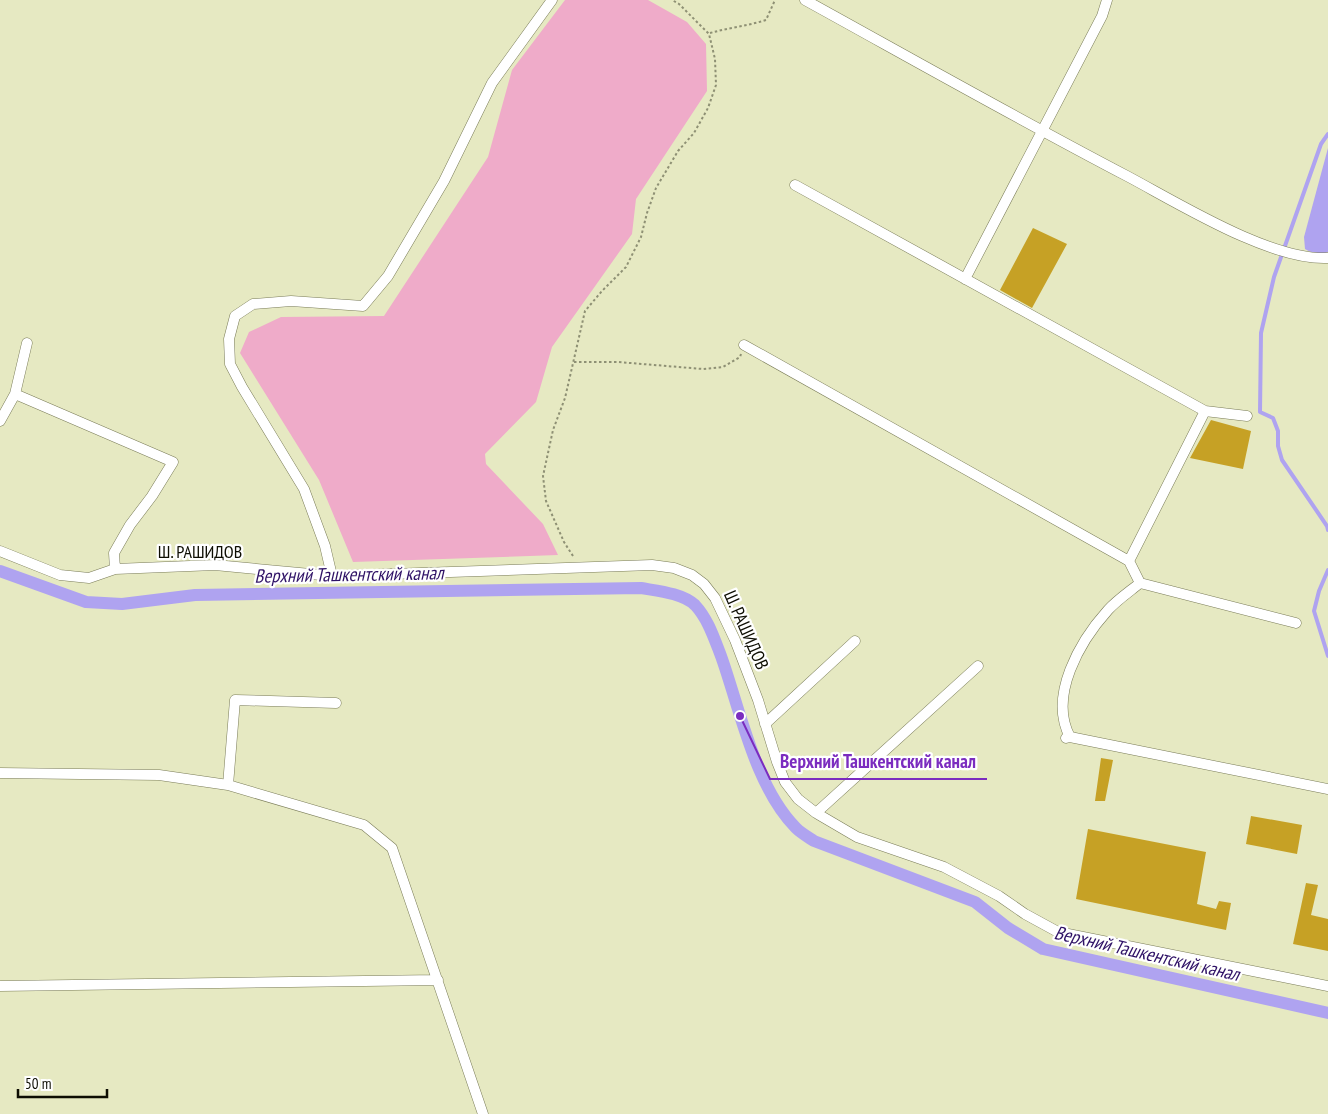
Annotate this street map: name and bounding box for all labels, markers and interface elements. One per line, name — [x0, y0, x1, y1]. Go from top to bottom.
street label: Ш. РАШИДОВ — [158, 540, 242, 563]
water label: Верхний Ташкентский канал — [254, 560, 445, 588]
street label: Ш. РАШИДОВ — [719, 587, 774, 673]
callout: Верхний Ташкентский канал — [770, 745, 987, 779]
text: Верхний Ташкентский канал — [780, 749, 976, 773]
water label: Верхний Ташкентский канал — [1052, 920, 1243, 986]
scale bar — [18, 1066, 106, 1098]
text: 50 m — [25, 1074, 51, 1093]

